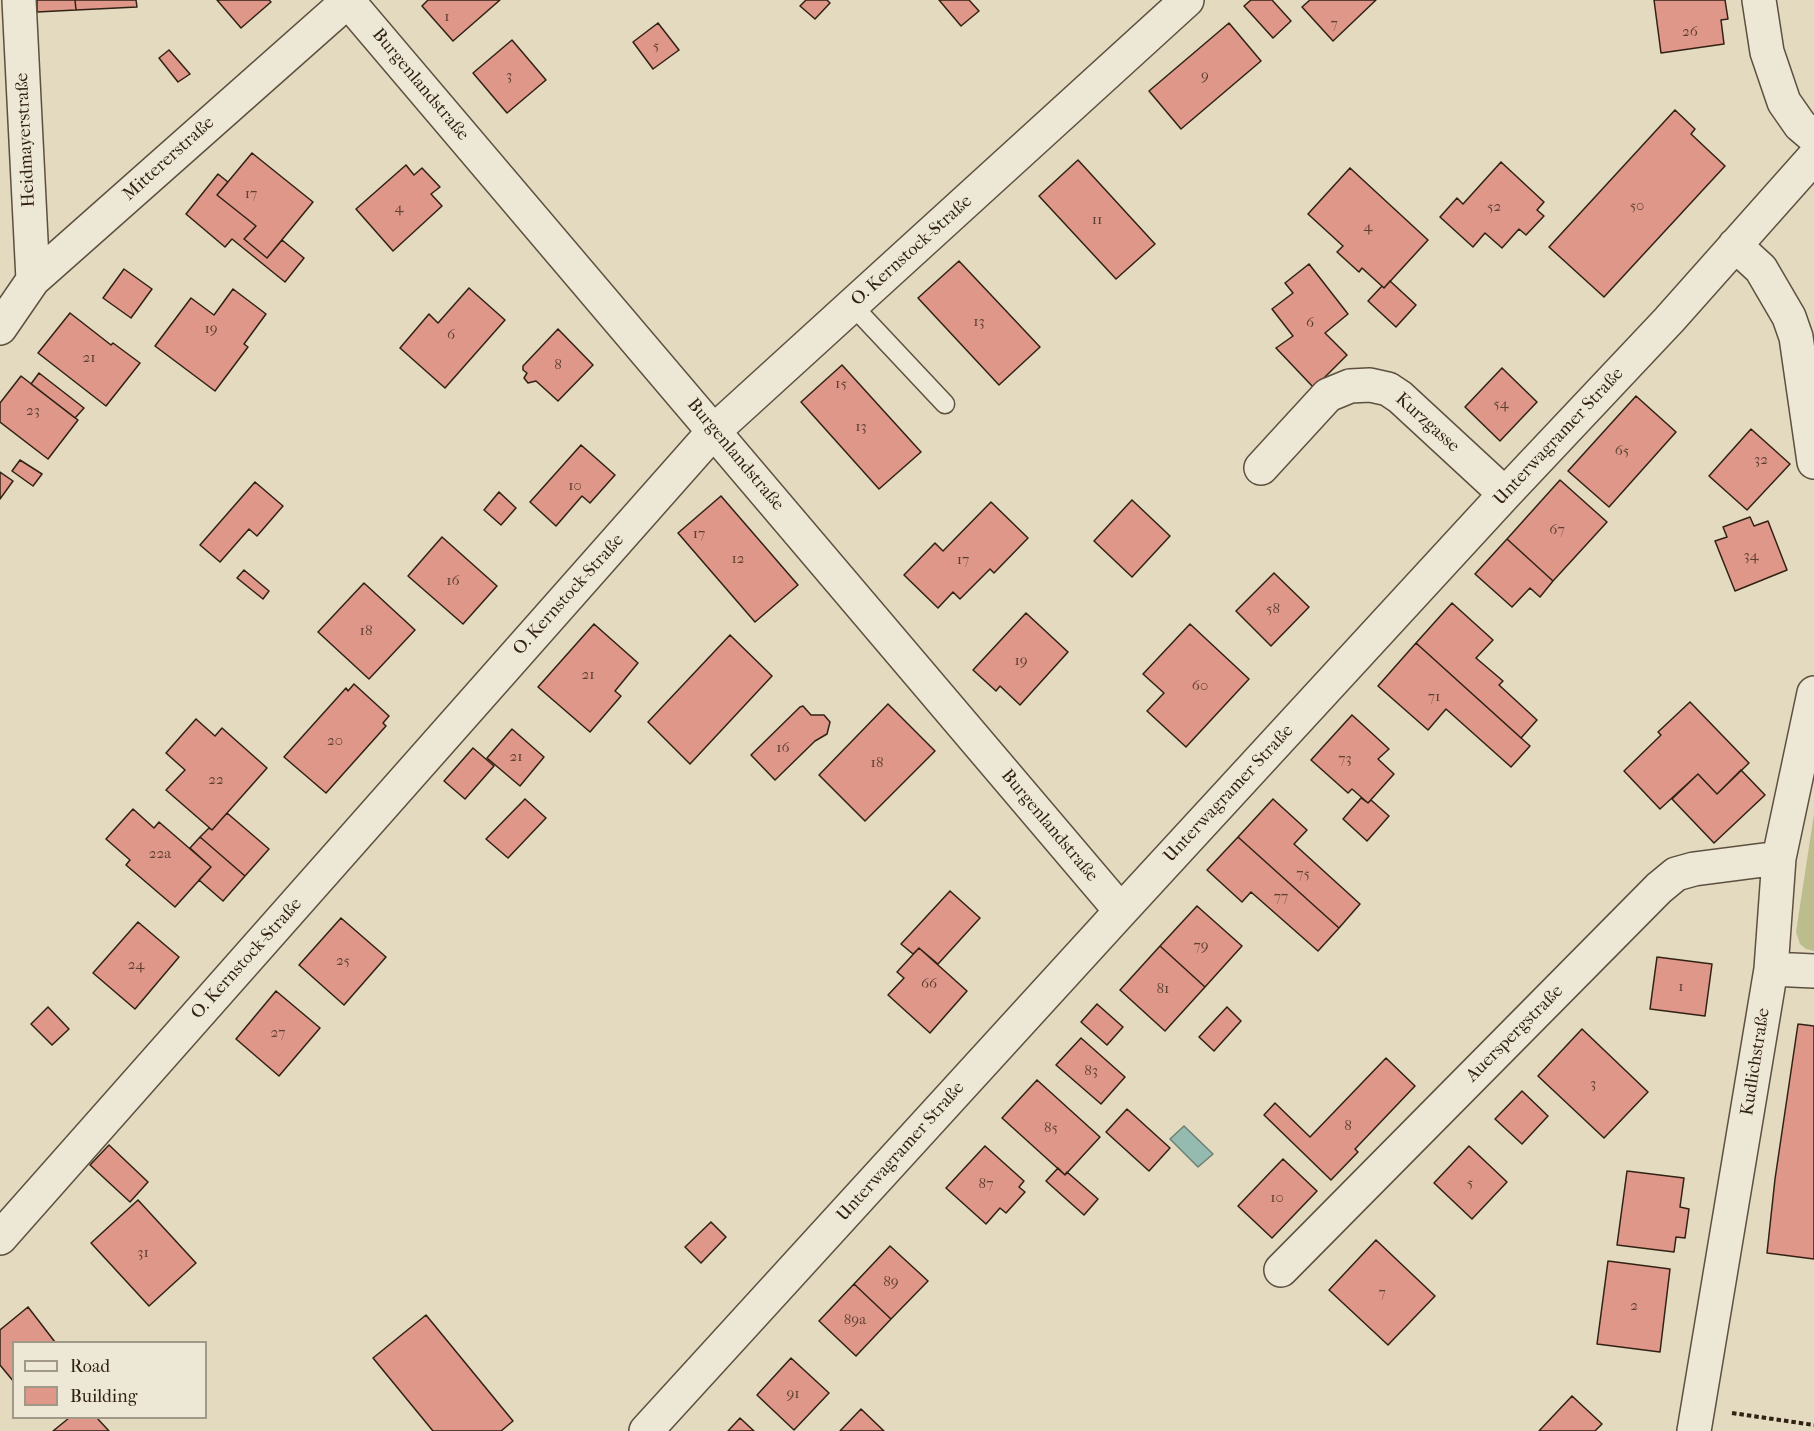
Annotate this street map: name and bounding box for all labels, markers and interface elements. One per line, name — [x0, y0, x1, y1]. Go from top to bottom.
house number: 1 — [444, 8, 450, 26]
house number: 7 — [1330, 15, 1338, 33]
house number: 26 — [1682, 23, 1698, 41]
street label: Burgenlandstraße — [367, 25, 473, 145]
house number: 5 — [653, 37, 659, 55]
house number: 3 — [506, 67, 512, 85]
house number: 9 — [1201, 67, 1209, 85]
street label: Heidmayerstraße — [12, 72, 40, 208]
street label: Mittererstraße — [119, 112, 219, 206]
house number: 17 — [245, 185, 257, 203]
street label: O. Kernstock-Straße — [847, 191, 977, 311]
house number: 50 — [1630, 197, 1644, 215]
house number: 52 — [1487, 198, 1501, 216]
house number: 4 — [395, 199, 403, 217]
house number: 11 — [1092, 211, 1102, 229]
house number: 4 — [1364, 218, 1372, 236]
house number: 13 — [973, 313, 985, 331]
house number: 6 — [1306, 314, 1314, 332]
house number: 19 — [204, 320, 218, 338]
house number: 6 — [447, 326, 455, 344]
house number: 21 — [82, 349, 96, 367]
house number: 8 — [554, 356, 562, 374]
street label: Unterwagramer Straße — [1490, 364, 1628, 510]
house number: 15 — [835, 375, 847, 393]
street label: Kurzgasse — [1391, 389, 1463, 457]
street label: Burgenlandstraße — [682, 395, 788, 515]
house number: 54 — [1493, 395, 1509, 413]
house number: 23 — [26, 402, 40, 420]
house number: 13 — [855, 418, 867, 436]
house number: 65 — [1615, 442, 1629, 460]
house number: 32 — [1754, 451, 1768, 469]
house number: 10 — [568, 477, 582, 495]
house number: 67 — [1549, 521, 1565, 539]
house number: 17 — [693, 525, 705, 543]
street label: O. Kernstock-Straße — [509, 530, 629, 660]
house number: 34 — [1743, 547, 1759, 565]
house number: 12 — [731, 550, 745, 568]
house number: 17 — [957, 551, 969, 569]
house number: 16 — [446, 572, 460, 590]
house number: 58 — [1266, 600, 1280, 618]
house number: 18 — [360, 622, 372, 640]
house number: 19 — [1014, 652, 1028, 670]
house number: 21 — [581, 666, 595, 684]
house number: 60 — [1192, 677, 1208, 695]
house number: 71 — [1428, 688, 1440, 706]
street label: Unterwagramer Straße — [1160, 721, 1298, 867]
house number: 20 — [327, 732, 343, 750]
house number: 16 — [776, 739, 790, 757]
house number: 21 — [509, 748, 523, 766]
house number: 73 — [1338, 750, 1352, 768]
house number: 18 — [871, 754, 883, 772]
street label: Burgenlandstraße — [996, 766, 1102, 886]
house number: 22 — [208, 771, 224, 789]
house number: 22a — [149, 845, 171, 863]
house number: 75 — [1296, 865, 1310, 883]
house number: 77 — [1274, 888, 1288, 906]
street label: O. Kernstock-Straße — [187, 894, 307, 1024]
house number: 79 — [1193, 937, 1209, 955]
house number: 25 — [336, 952, 350, 970]
house number: 24 — [128, 956, 144, 974]
house number: 66 — [921, 975, 937, 993]
house number: 1 — [1678, 978, 1684, 996]
house number: 81 — [1157, 980, 1169, 998]
street label: Auerspergstraße — [1462, 981, 1568, 1087]
street label: Kudlichstraße — [1737, 1007, 1775, 1117]
house number: 27 — [271, 1024, 285, 1042]
house number: 83 — [1084, 1062, 1098, 1080]
house number: 3 — [1590, 1075, 1596, 1093]
street label: Unterwagramer Straße — [833, 1078, 969, 1226]
house number: 8 — [1344, 1117, 1352, 1135]
house number: 85 — [1044, 1119, 1058, 1137]
house number: 5 — [1467, 1174, 1473, 1192]
house number: 87 — [979, 1175, 993, 1193]
house number: 10 — [1270, 1189, 1284, 1207]
house number: 31 — [137, 1244, 149, 1262]
house number: 89 — [883, 1273, 899, 1291]
house number: 7 — [1378, 1284, 1386, 1302]
house number: 2 — [1630, 1297, 1638, 1315]
house number: 89a — [844, 1311, 866, 1329]
legend — [12, 1341, 207, 1419]
text: Road — [70, 1356, 110, 1377]
house number: 91 — [786, 1385, 800, 1403]
text: Building — [70, 1386, 137, 1407]

